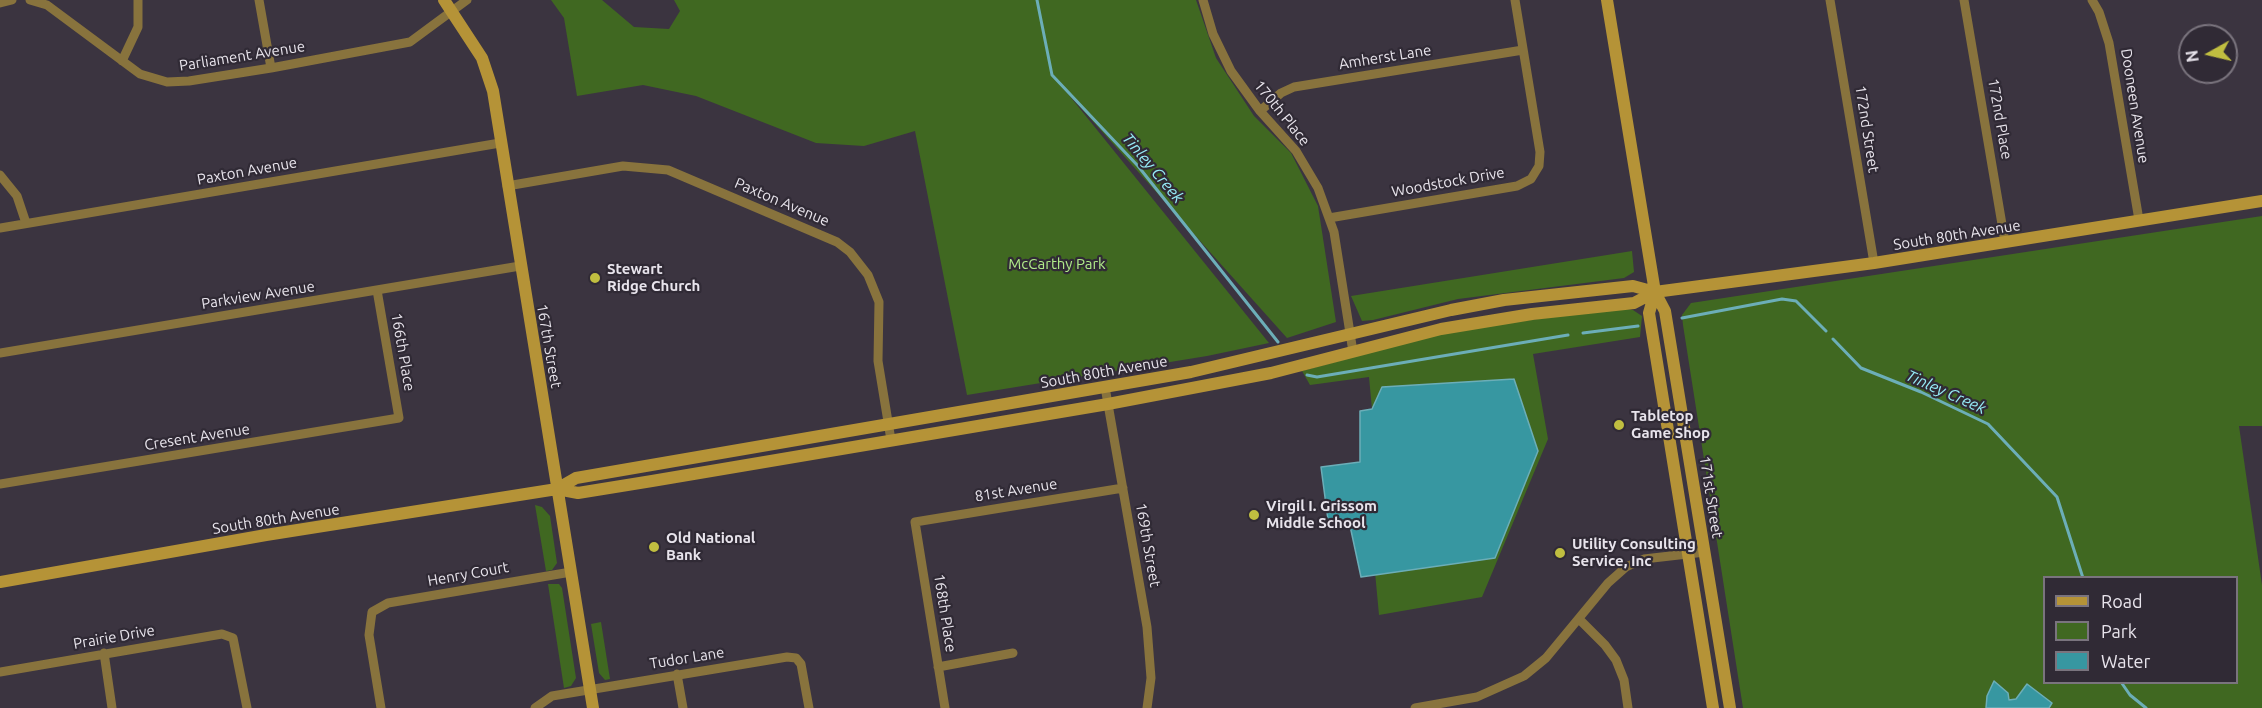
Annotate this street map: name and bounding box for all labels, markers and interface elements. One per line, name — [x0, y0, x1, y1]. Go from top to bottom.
north arrow — [2178, 24, 2238, 84]
street label: Parliament Avenue — [178, 37, 306, 75]
street label: Amherst Lane — [1338, 41, 1432, 73]
street label: Dooneen Avenue — [2117, 47, 2153, 165]
text: N — [2182, 49, 2202, 63]
street label: 170th Place — [1250, 77, 1314, 149]
street label: 172nd Place — [1984, 77, 2016, 161]
street label: 172nd Street — [1851, 84, 1883, 174]
water label: Tinley Creek — [1118, 129, 1188, 207]
street label: Paxton Avenue — [196, 153, 298, 189]
street label: Woodstock Drive — [1390, 163, 1506, 201]
street label: Paxton Avenue — [732, 174, 832, 230]
street label: South 80th Avenue — [1892, 216, 2022, 254]
park label: McCarthy Park — [1008, 255, 1106, 273]
place label: Stewart Ridge Church — [607, 260, 700, 295]
marker: Stewart Ridge Church — [588, 271, 602, 285]
street label: Parkview Avenue — [200, 277, 316, 313]
street label: 167th Street — [533, 303, 565, 389]
street label: 166th Place — [387, 311, 419, 393]
street label: South 80th Avenue — [1039, 352, 1169, 392]
water label: Tinley Creek — [1903, 366, 1989, 418]
place label: Tabletop Game Shop — [1631, 407, 1710, 442]
marker: Tabletop Game Shop — [1612, 418, 1626, 432]
street label: Cresent Avenue — [143, 420, 251, 454]
street label: 171st Street — [1696, 455, 1726, 539]
street label: 81st Avenue — [973, 475, 1059, 505]
place label: Virgil I. Grissom Middle School — [1266, 497, 1377, 532]
street label: South 80th Avenue — [211, 500, 341, 538]
street label: 169th Street — [1132, 502, 1164, 588]
marker: Virgil I. Grissom Middle School — [1247, 508, 1261, 522]
place label: Old National Bank — [666, 529, 755, 564]
place label: Utility Consulting Service, Inc — [1572, 535, 1696, 570]
marker: Old National Bank — [647, 540, 661, 554]
marker: Utility Consulting Service, Inc — [1553, 546, 1567, 560]
street label: Henry Court — [426, 558, 510, 590]
street label: 168th Place — [930, 573, 960, 653]
legend — [2043, 576, 2238, 684]
text: Road — [2101, 591, 2143, 611]
street label: Prairie Drive — [72, 621, 156, 653]
text: Park — [2101, 621, 2137, 641]
street label: Tudor Lane — [648, 643, 726, 673]
text: Water — [2101, 651, 2150, 671]

